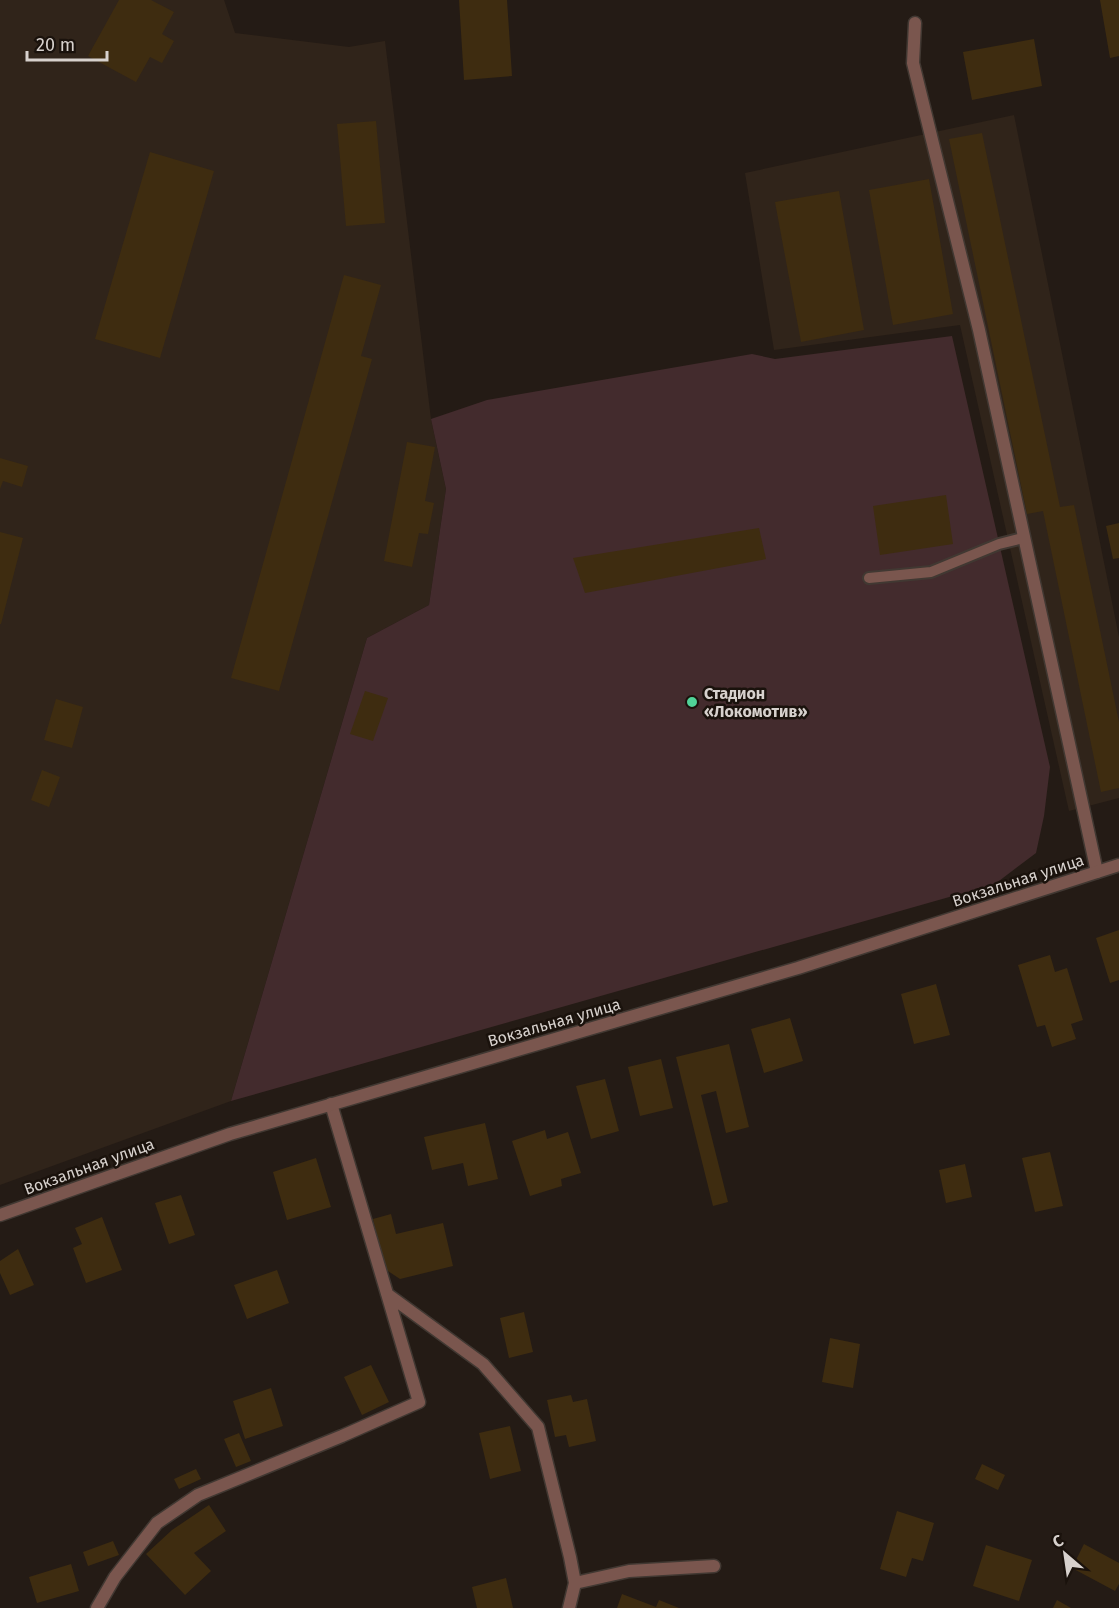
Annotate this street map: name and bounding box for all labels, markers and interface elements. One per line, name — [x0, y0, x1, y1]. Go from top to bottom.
scale bar — [27, 24, 106, 62]
text: 20 m — [36, 34, 75, 56]
place label: Стадион «Локомотив» — [704, 684, 807, 721]
marker: Стадион «Локомотив» — [685, 695, 699, 709]
street label: Вокзальная улица — [950, 850, 1086, 911]
street label: Вокзальная улица — [486, 994, 623, 1051]
street label: Вокзальная улица — [21, 1134, 157, 1199]
north arrow — [1035, 1524, 1095, 1584]
text: С — [1049, 1530, 1067, 1552]

